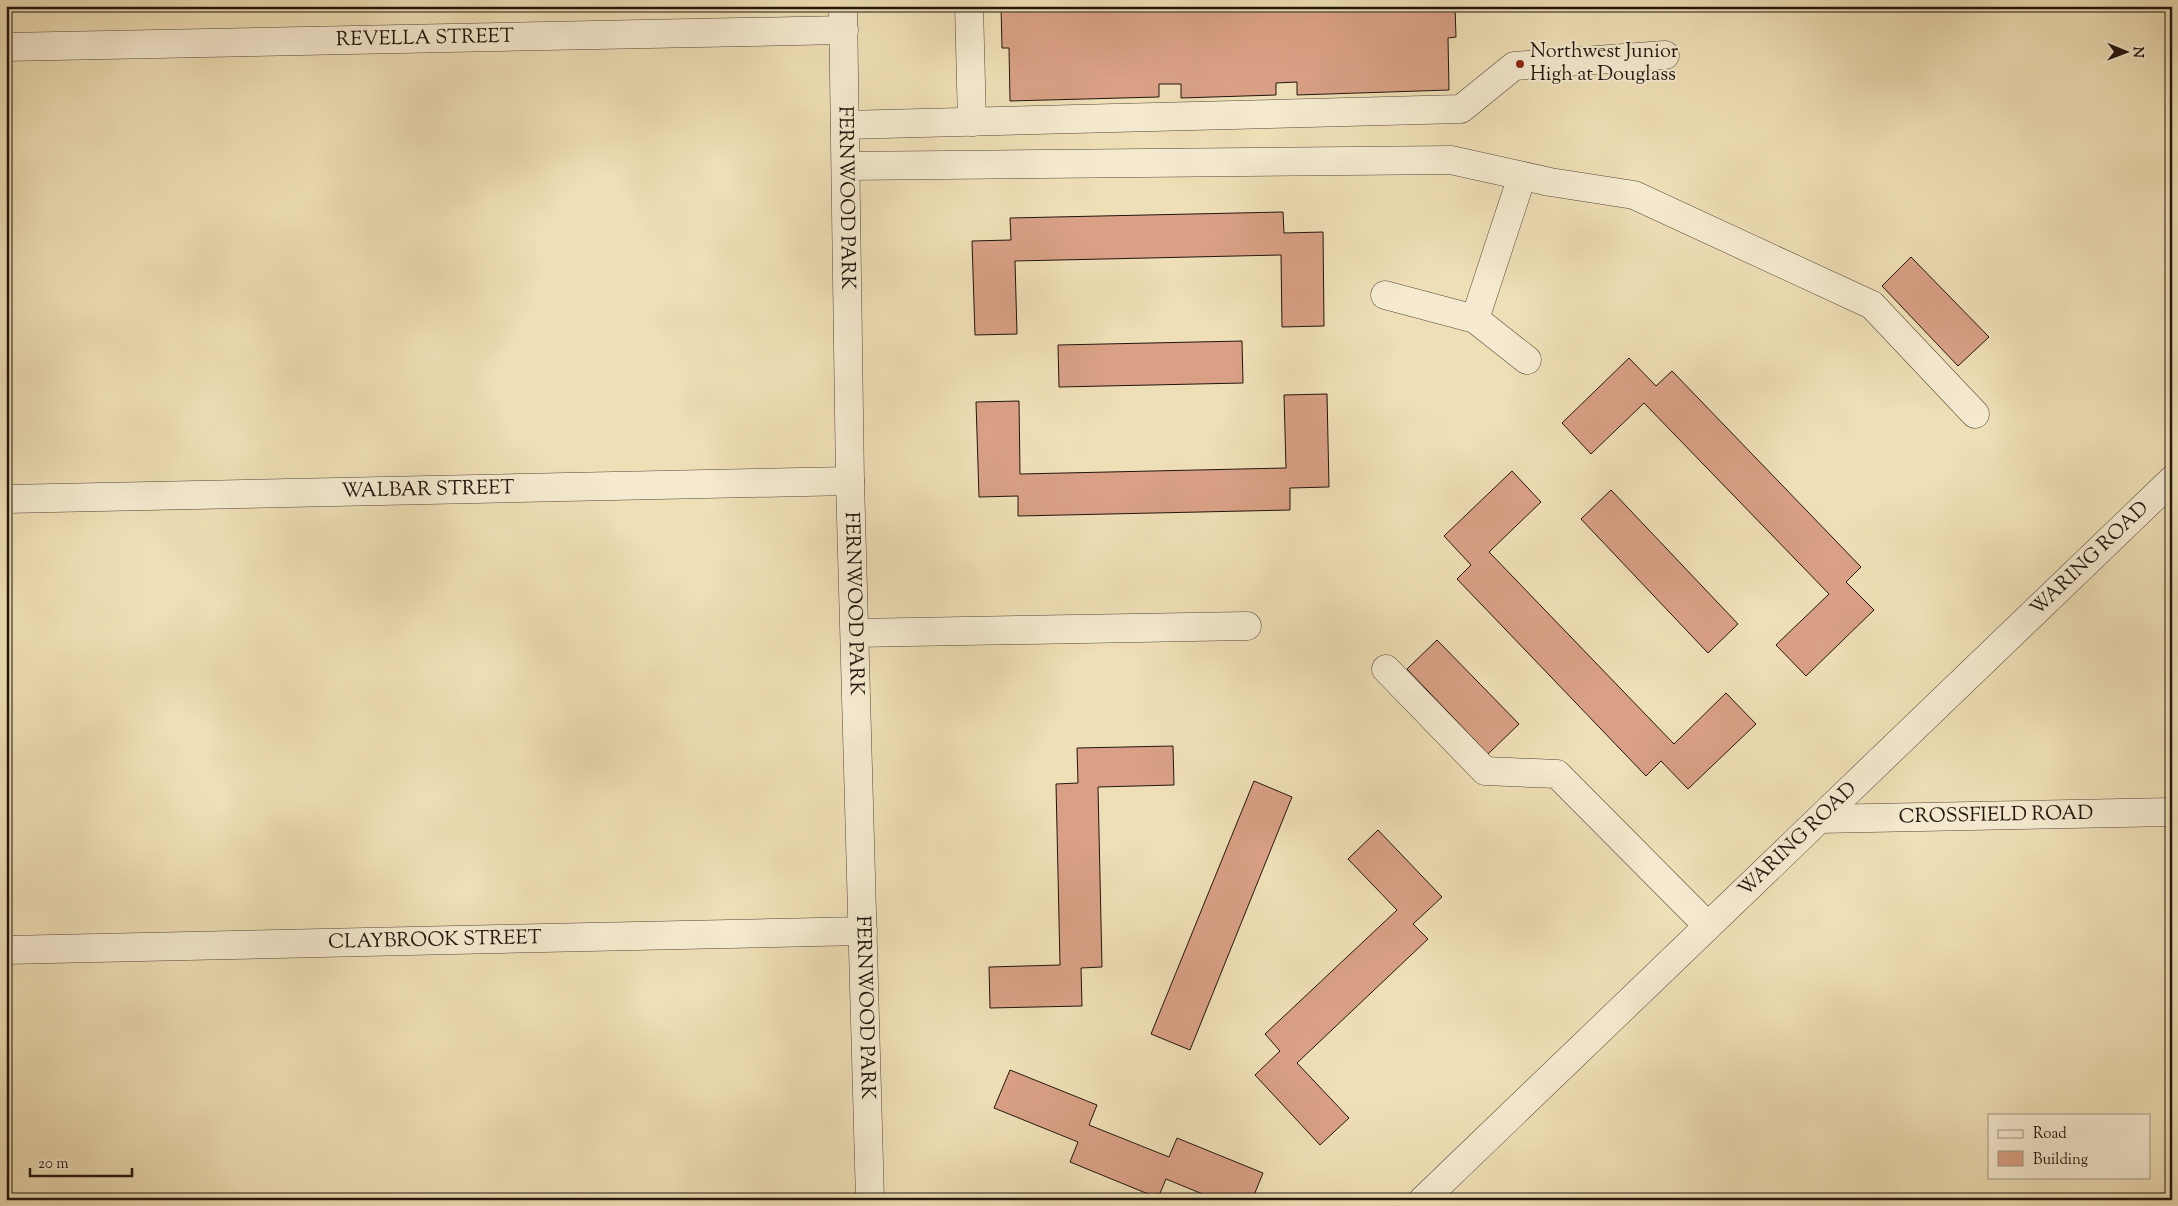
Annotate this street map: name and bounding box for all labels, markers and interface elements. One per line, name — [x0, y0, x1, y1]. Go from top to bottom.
street label: REVELLA STREET — [336, 22, 514, 55]
north arrow — [2100, 28, 2150, 78]
place label: Northwest Junior High at Douglass — [1530, 38, 1679, 90]
text: N — [2127, 46, 2147, 58]
marker: Northwest Junior High at Douglass — [1514, 58, 1526, 70]
street label: FERNWOOD PARK — [830, 106, 862, 291]
street label: WALBAR STREET — [341, 474, 515, 506]
street label: WARING ROAD — [2024, 495, 2156, 623]
street label: FERNWOOD PARK — [836, 512, 870, 697]
street label: WARING ROAD — [1732, 775, 1864, 904]
street label: CROSSFIELD ROAD — [1898, 799, 2094, 832]
street label: FERNWOOD PARK — [848, 915, 882, 1101]
street label: CLAYBROOK STREET — [328, 924, 542, 957]
legend — [1988, 1114, 2150, 1178]
text: Road — [2033, 1124, 2067, 1145]
scale bar — [30, 1146, 132, 1178]
text: Building — [2033, 1150, 2088, 1171]
text: 20 m — [38, 1154, 69, 1175]

